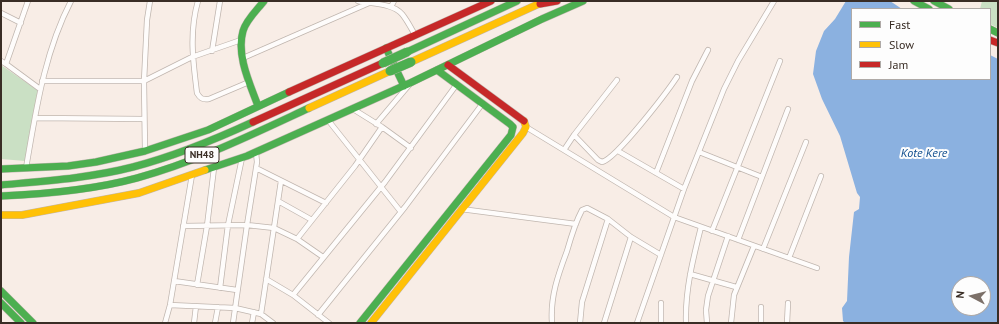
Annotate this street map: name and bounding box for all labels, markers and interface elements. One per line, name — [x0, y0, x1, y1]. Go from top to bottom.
legend — [851, 8, 991, 80]
text: Fast — [889, 17, 910, 32]
text: Slow — [889, 37, 914, 52]
text: Jam — [889, 57, 908, 72]
road number: NH48 — [185, 147, 219, 163]
water label: Kote Kere — [901, 147, 947, 161]
north arrow — [951, 276, 991, 316]
text: N — [953, 290, 967, 299]

